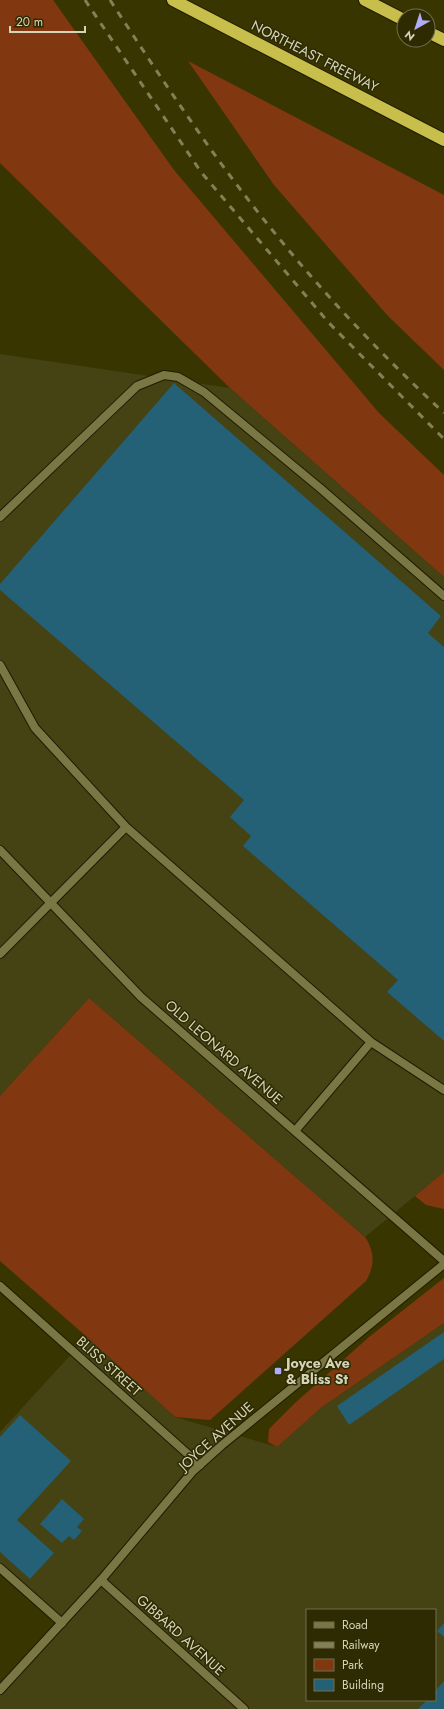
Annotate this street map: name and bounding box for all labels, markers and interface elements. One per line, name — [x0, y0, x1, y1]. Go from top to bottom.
scale bar — [10, 8, 85, 34]
north arrow — [396, 8, 436, 48]
text: 20 m — [16, 13, 43, 31]
street label: NORTHEAST FREEWAY — [248, 15, 382, 97]
text: N — [401, 27, 418, 45]
street label: OLD LEONARD AVENUE — [161, 995, 287, 1109]
street label: BLISS STREET — [72, 1331, 146, 1401]
place label: Joyce Ave & Bliss St — [283, 1353, 350, 1389]
marker: Joyce Ave & Bliss St — [273, 1366, 283, 1376]
street label: JOYCE AVENUE — [173, 1397, 258, 1476]
street label: GIBBARD AVENUE — [132, 1590, 230, 1680]
legend — [306, 1609, 436, 1701]
text: Road — [342, 1616, 368, 1634]
text: Railway — [342, 1636, 380, 1654]
text: Park — [342, 1656, 364, 1674]
text: Building — [342, 1676, 384, 1694]

